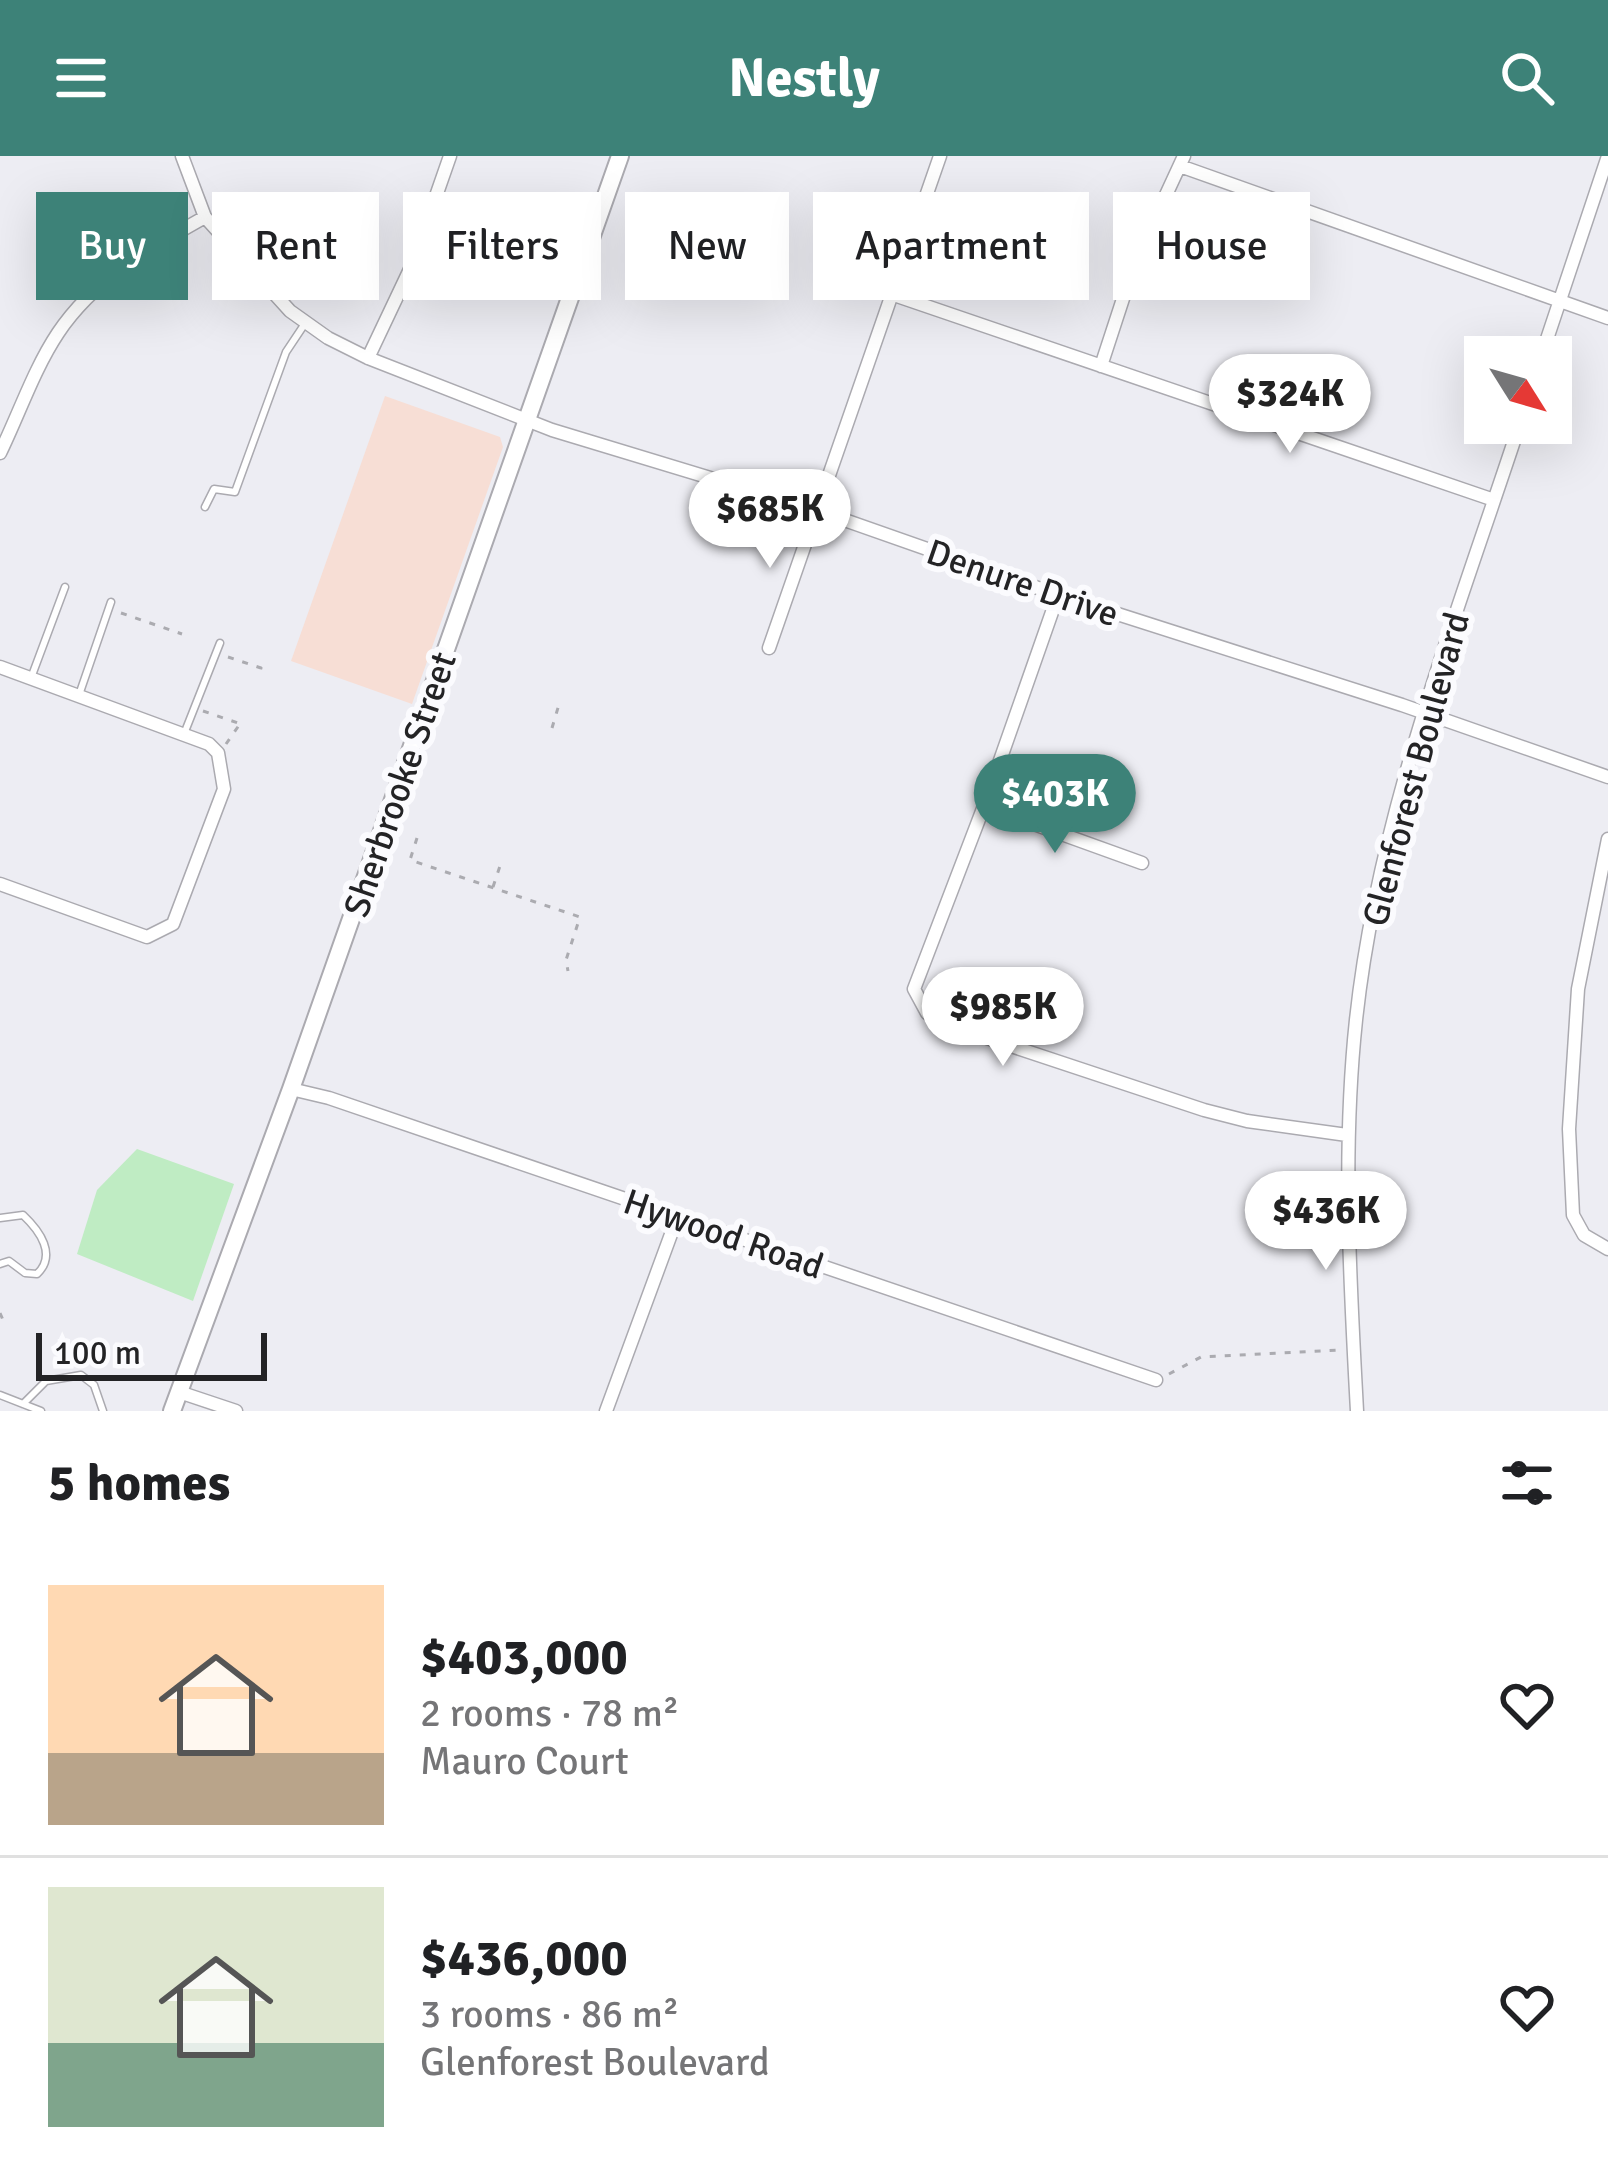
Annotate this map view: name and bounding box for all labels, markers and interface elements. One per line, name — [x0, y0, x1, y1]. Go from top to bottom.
icon: menu — [48, 45, 114, 111]
text: Nestly — [728, 45, 880, 112]
icon: search — [1494, 45, 1560, 111]
chip: Buy — [36, 192, 188, 300]
chip: Rent — [212, 192, 379, 300]
chip: Filters — [403, 192, 601, 300]
chip: New — [625, 192, 789, 300]
chip: Apartment — [813, 192, 1089, 300]
chip: House — [1113, 192, 1310, 300]
north arrow — [1464, 336, 1572, 444]
map controls — [1464, 336, 1572, 444]
pin: $324K — [1206, 354, 1374, 456]
text: $324K — [1236, 369, 1344, 417]
pin: $685K — [686, 469, 854, 571]
text: $685K — [716, 484, 824, 532]
street label: Denure Drive — [921, 530, 1124, 637]
street label: Glenforest Boulevard — [1353, 608, 1480, 931]
street label: Sherbrooke Street — [334, 646, 467, 923]
pin: $403K — [971, 754, 1139, 856]
text: $403K — [1001, 769, 1109, 817]
pin: $985K — [919, 967, 1087, 1069]
text: $985K — [949, 982, 1057, 1030]
pin: $436K — [1242, 1171, 1410, 1273]
street label: Hywood Road — [618, 1179, 829, 1290]
text: $436K — [1272, 1186, 1380, 1234]
scale bar — [36, 1327, 267, 1380]
text: 100 m — [54, 1333, 141, 1374]
icon: filters — [1494, 1450, 1560, 1516]
text: 5 homes — [48, 1452, 230, 1515]
text: $403,000 — [420, 1626, 628, 1689]
icon: home — [144, 1633, 288, 1777]
icon: heart — [1494, 1672, 1560, 1738]
text: 2 rooms · 78 m² — [420, 1689, 679, 1737]
text: Mauro Court — [420, 1737, 629, 1785]
text: $436,000 — [420, 1927, 628, 1990]
icon: home — [144, 1935, 288, 2079]
icon: heart — [1494, 1974, 1560, 2040]
text: 3 rooms · 86 m² — [420, 1990, 679, 2038]
text: Glenforest Boulevard — [420, 2038, 770, 2086]

